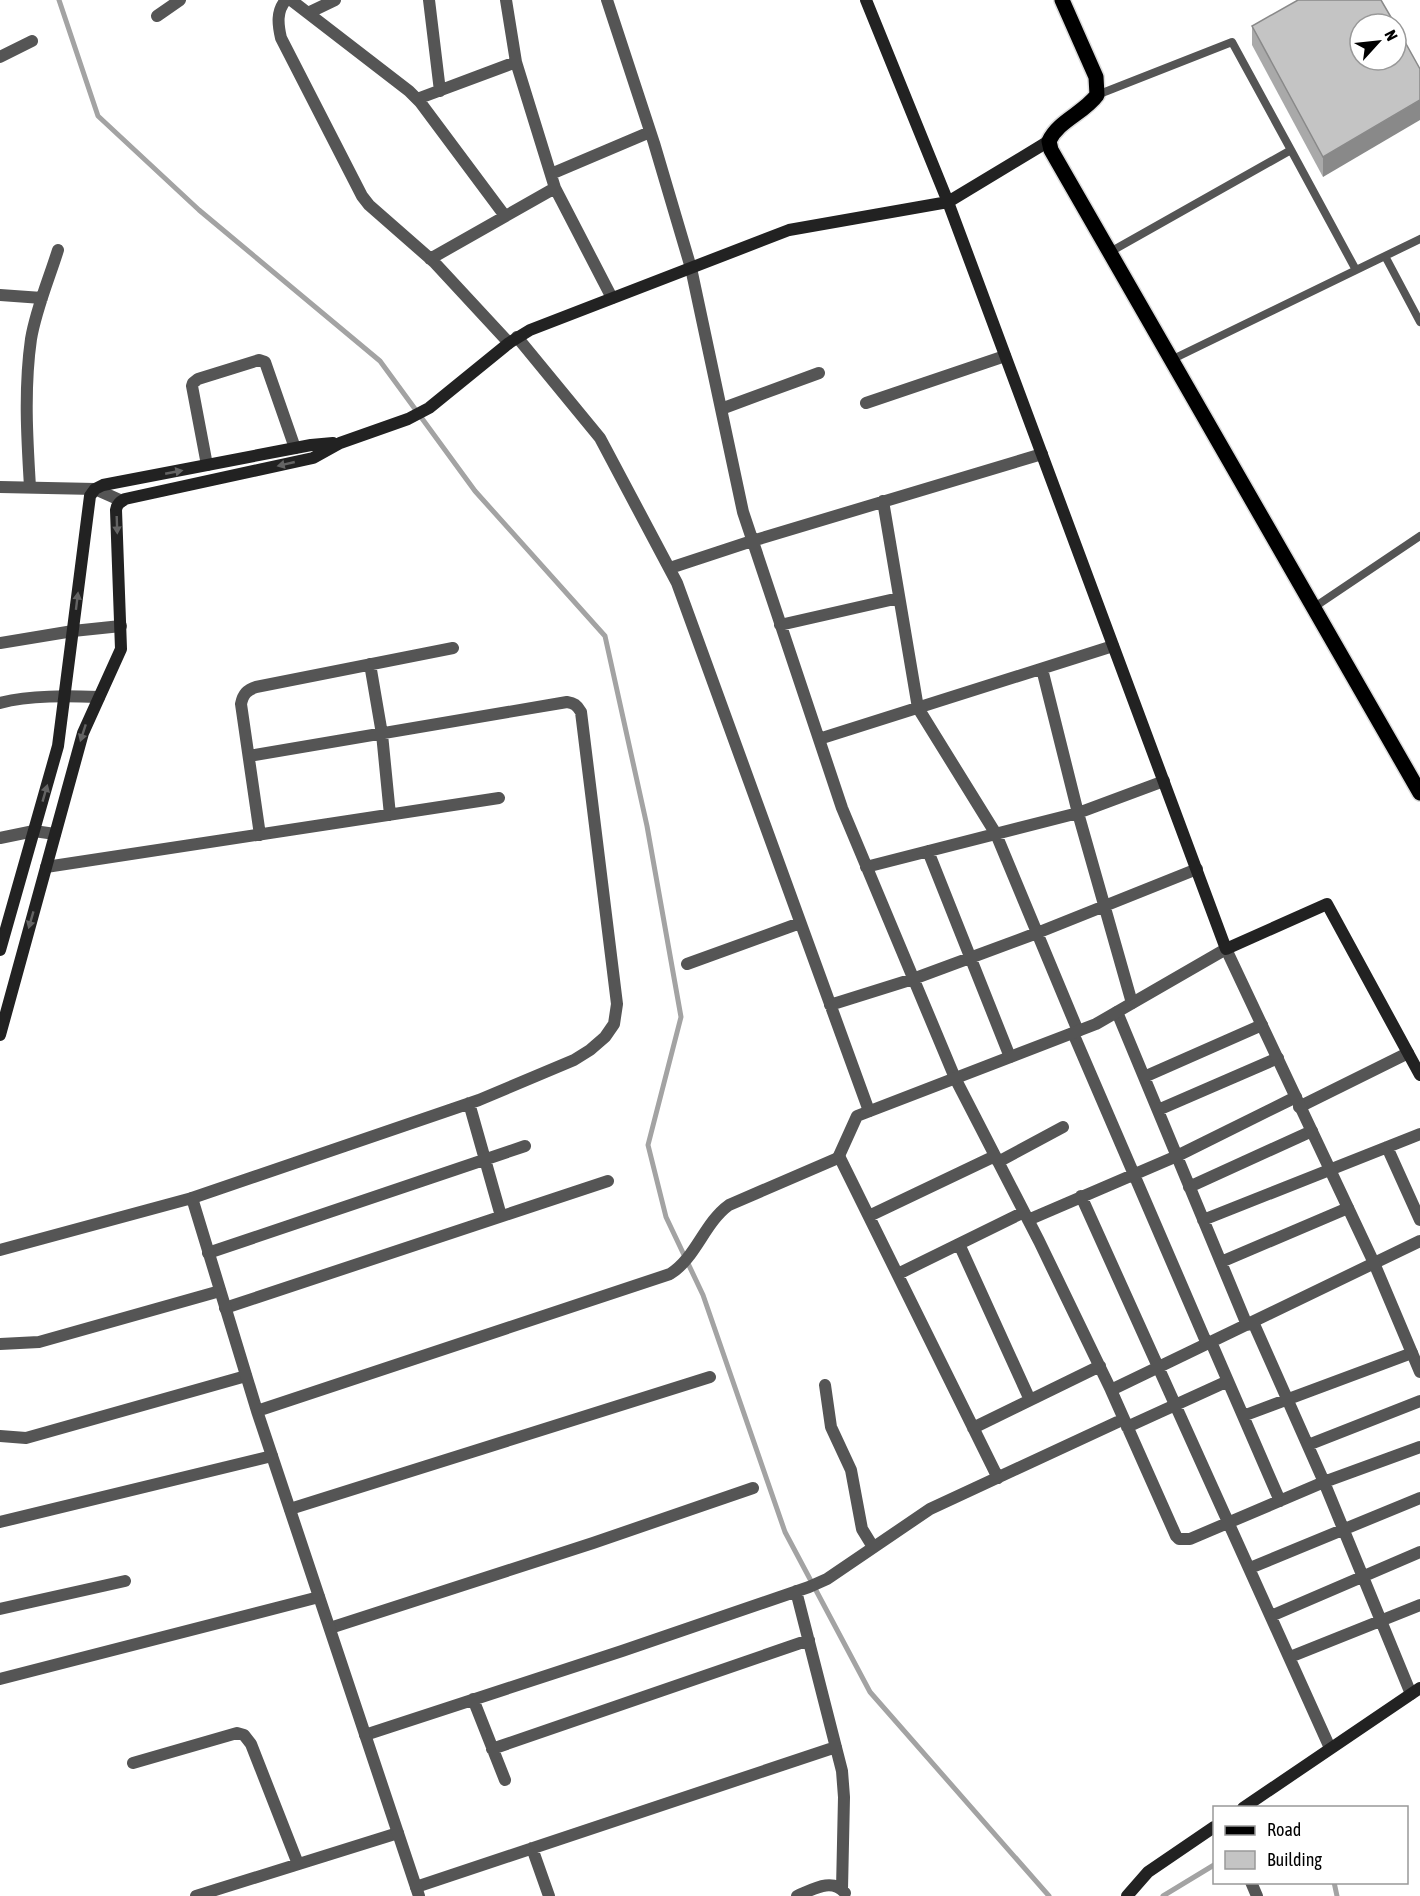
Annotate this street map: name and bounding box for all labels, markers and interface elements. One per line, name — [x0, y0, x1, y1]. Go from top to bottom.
north arrow — [1348, 12, 1408, 72]
text: N — [1381, 27, 1402, 43]
one-way arrow — [277, 459, 295, 469]
one-way arrow — [164, 467, 183, 476]
one-way arrow — [112, 515, 121, 534]
one-way arrow — [72, 591, 82, 610]
one-way arrow — [78, 724, 88, 742]
one-way arrow — [40, 783, 50, 802]
one-way arrow — [25, 911, 35, 930]
legend — [1213, 1806, 1408, 1884]
text: Road — [1267, 1819, 1301, 1840]
text: Building — [1267, 1849, 1322, 1870]

